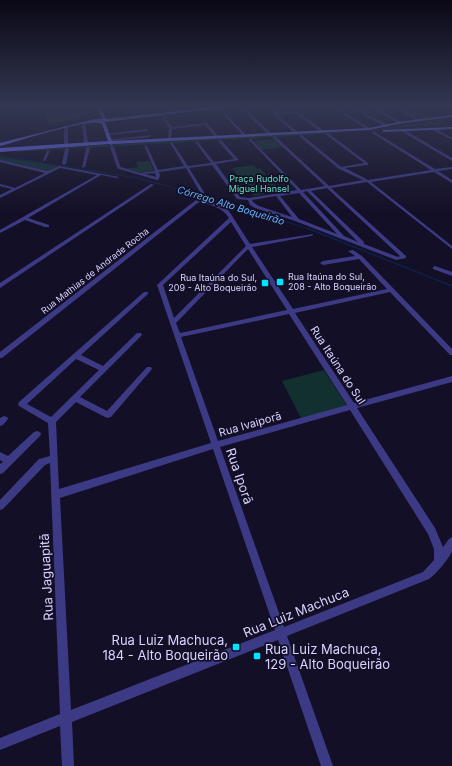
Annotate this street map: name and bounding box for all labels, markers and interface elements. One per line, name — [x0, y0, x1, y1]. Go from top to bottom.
park label: Praça Rudolfo Miguel Hansel — [229, 173, 289, 194]
water label: Córrego Alto Boqueirão — [176, 183, 286, 227]
street label: Rua Mathias de Andrade Rocha — [39, 225, 151, 316]
place label: Rua Itaúna do Sul, 208 - Alto Boqueirão — [288, 271, 377, 292]
place label: Rua Itaúna do Sul, 209 - Alto Boqueirão — [168, 272, 257, 293]
marker: Rua Itaúna do Sul, 208 - Alto Boqueirão — [275, 277, 285, 287]
marker: Rua Itaúna do Sul, 209 - Alto Boqueirão — [260, 278, 270, 288]
street label: Rua Itaúna do Sul — [307, 323, 369, 407]
street label: Rua Ivaiporã — [217, 408, 283, 440]
street label: Rua Iporã — [223, 446, 257, 506]
street label: Rua Jaguapitã — [36, 533, 56, 621]
street label: Rua Luiz Machuca — [241, 583, 351, 641]
place label: Rua Luiz Machuca, 184 - Alto Boqueirão — [102, 632, 228, 663]
place label: Rua Luiz Machuca, 129 - Alto Boqueirão — [265, 641, 390, 672]
marker: Rua Luiz Machuca, 184 - Alto Boqueirão — [231, 642, 241, 652]
marker: Rua Luiz Machuca, 129 - Alto Boqueirão — [252, 651, 262, 661]

